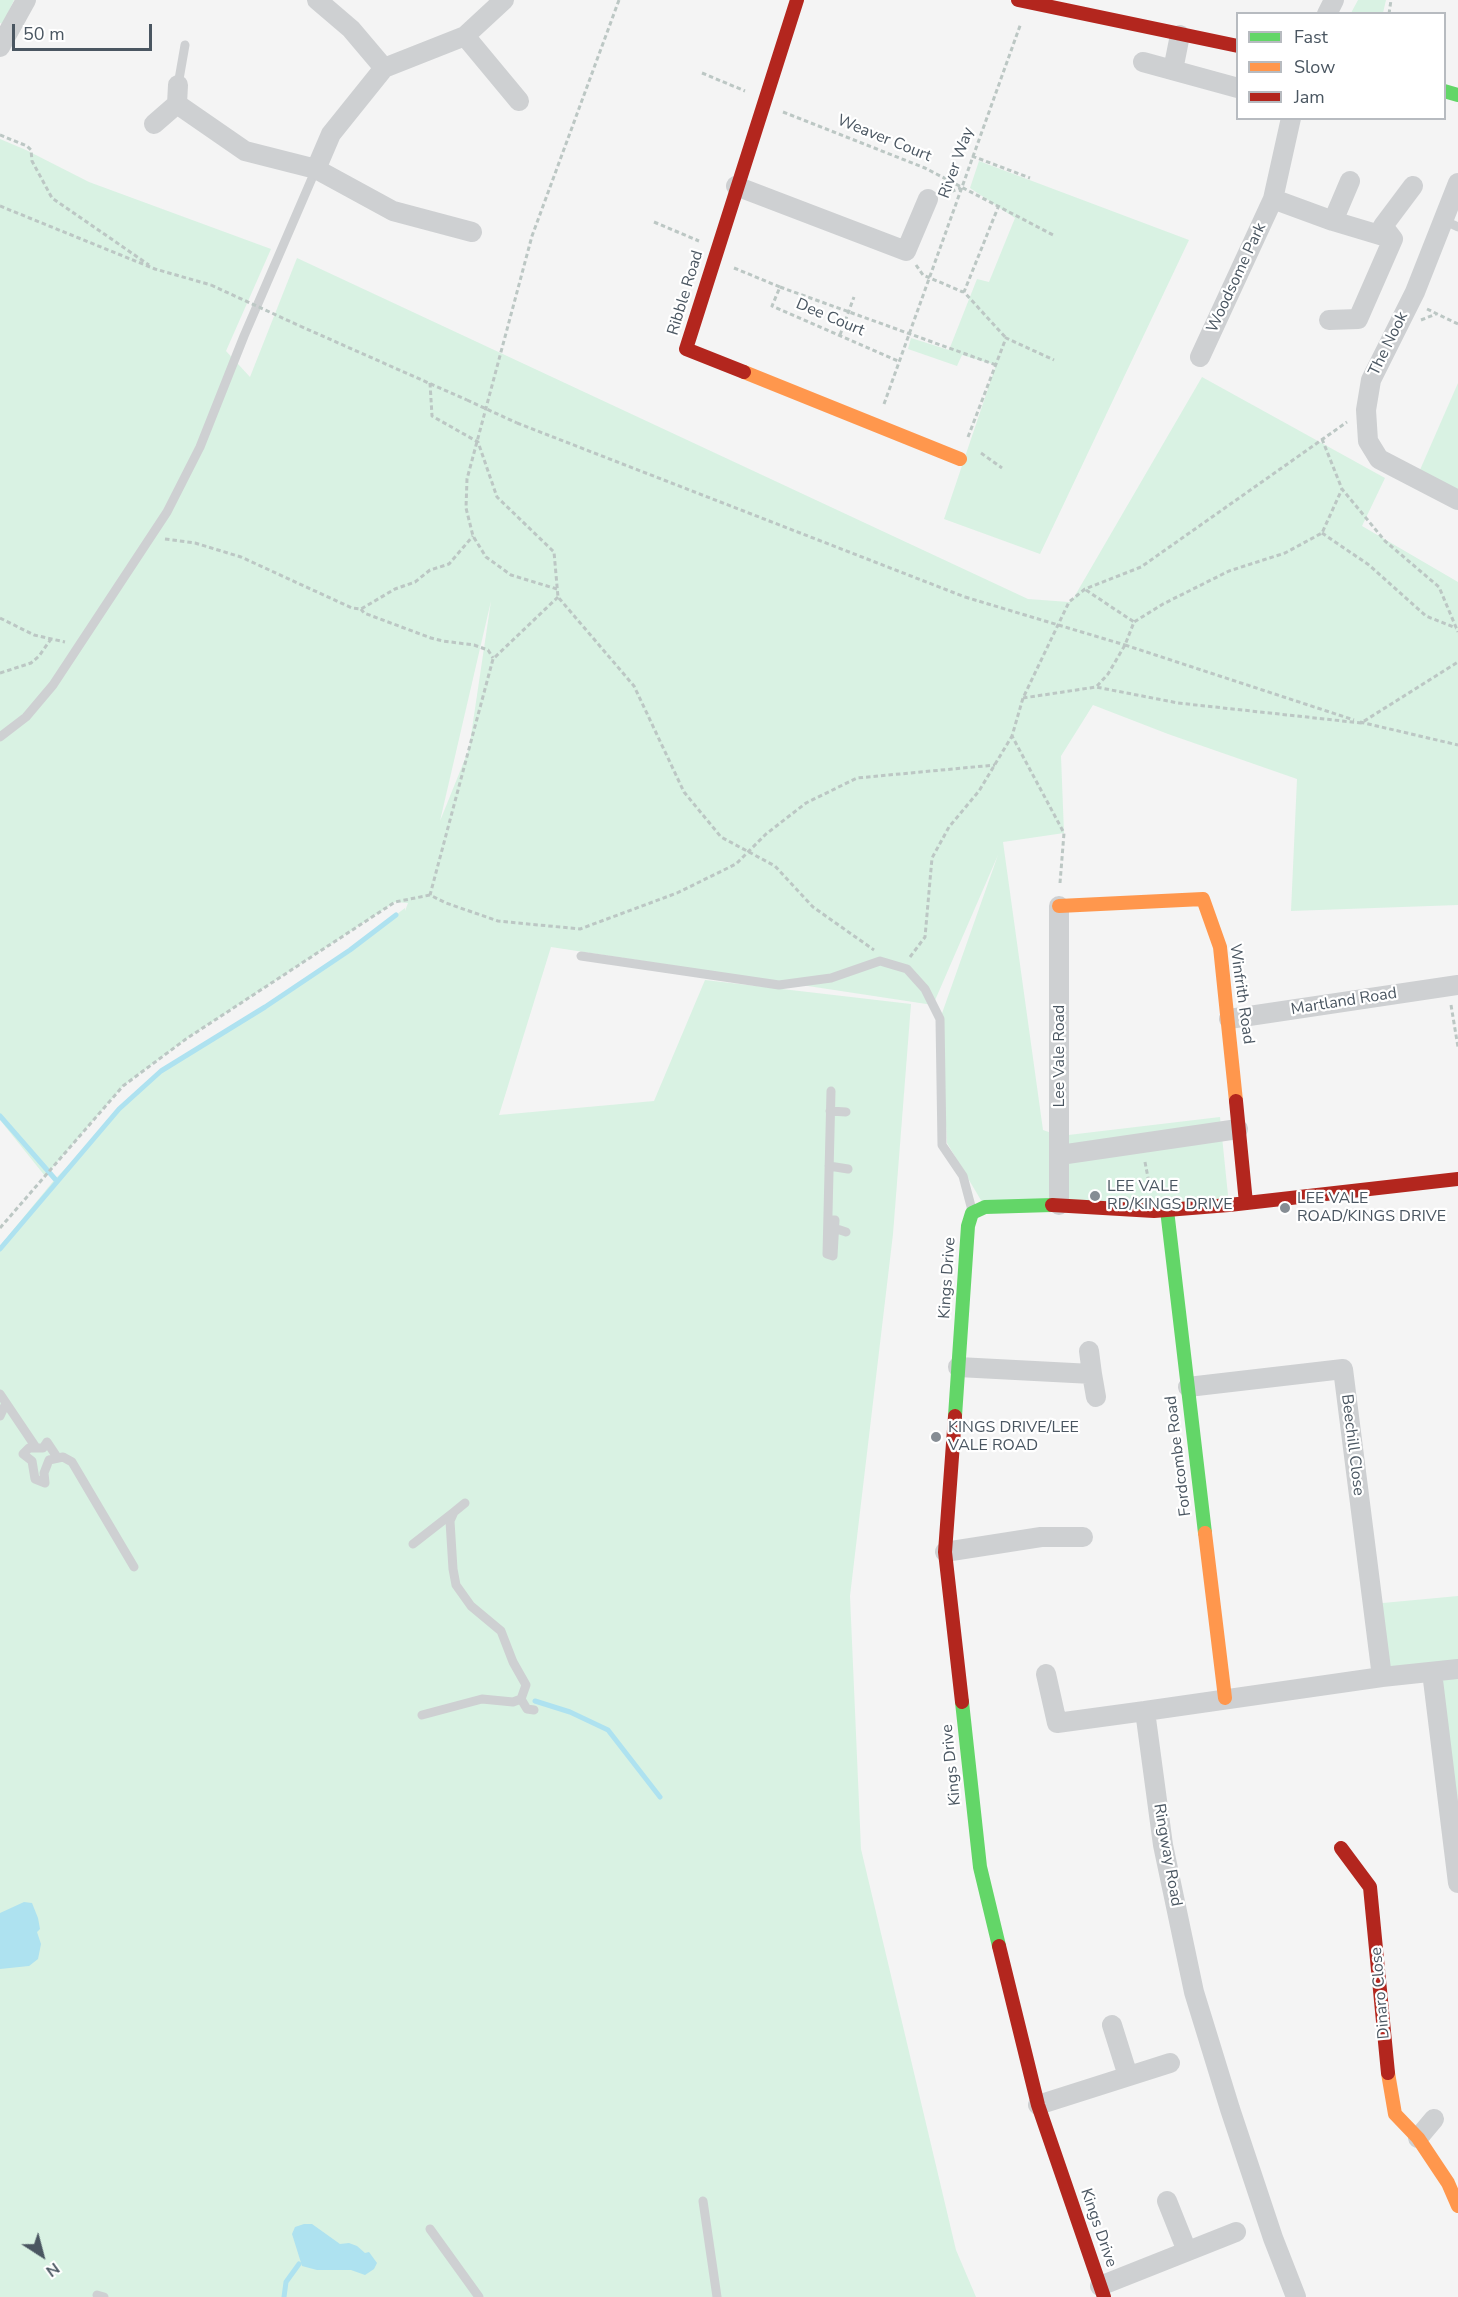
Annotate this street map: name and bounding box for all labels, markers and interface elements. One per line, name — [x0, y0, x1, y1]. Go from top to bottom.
scale bar — [15, 12, 154, 50]
legend — [1236, 12, 1446, 120]
text: 50 m — [23, 22, 65, 46]
text: Fast — [1294, 25, 1328, 49]
text: Slow — [1294, 55, 1335, 79]
text: Jam — [1294, 85, 1325, 109]
street label: Weaver Court — [834, 111, 934, 167]
street label: River Way — [935, 125, 979, 201]
street label: Woodsome Park — [1203, 220, 1271, 336]
street label: Ribble Road — [664, 248, 708, 338]
street label: Dee Court — [793, 295, 867, 341]
street label: The Nook — [1365, 309, 1413, 379]
street label: Winfrith Road — [1224, 943, 1258, 1045]
street label: Martland Road — [1290, 984, 1398, 1020]
street label: Lee Vale Road — [1050, 1005, 1070, 1107]
place label: LEE VALE RD/KINGS DRIVE — [1107, 1177, 1232, 1215]
marker: LEE VALE RD/KINGS DRIVE — [1088, 1189, 1102, 1203]
place label: LEE VALE ROAD/KINGS DRIVE — [1297, 1189, 1446, 1227]
marker: LEE VALE ROAD/KINGS DRIVE — [1278, 1201, 1292, 1215]
street label: Kings Drive — [936, 1236, 960, 1320]
street label: Beechill Close — [1336, 1393, 1368, 1497]
street label: Fordcombe Road — [1162, 1395, 1196, 1517]
place label: KINGS DRIVE/LEE VALE ROAD — [948, 1418, 1079, 1456]
marker: KINGS DRIVE/LEE VALE ROAD — [929, 1430, 943, 1444]
street label: Kings Drive — [938, 1723, 966, 1807]
street label: Ringway Road — [1149, 1802, 1185, 1908]
street label: Dinaro Close — [1367, 1946, 1395, 2040]
street label: Kings Drive — [1076, 2186, 1120, 2270]
north arrow — [12, 2225, 72, 2285]
text: N — [41, 2257, 64, 2282]

